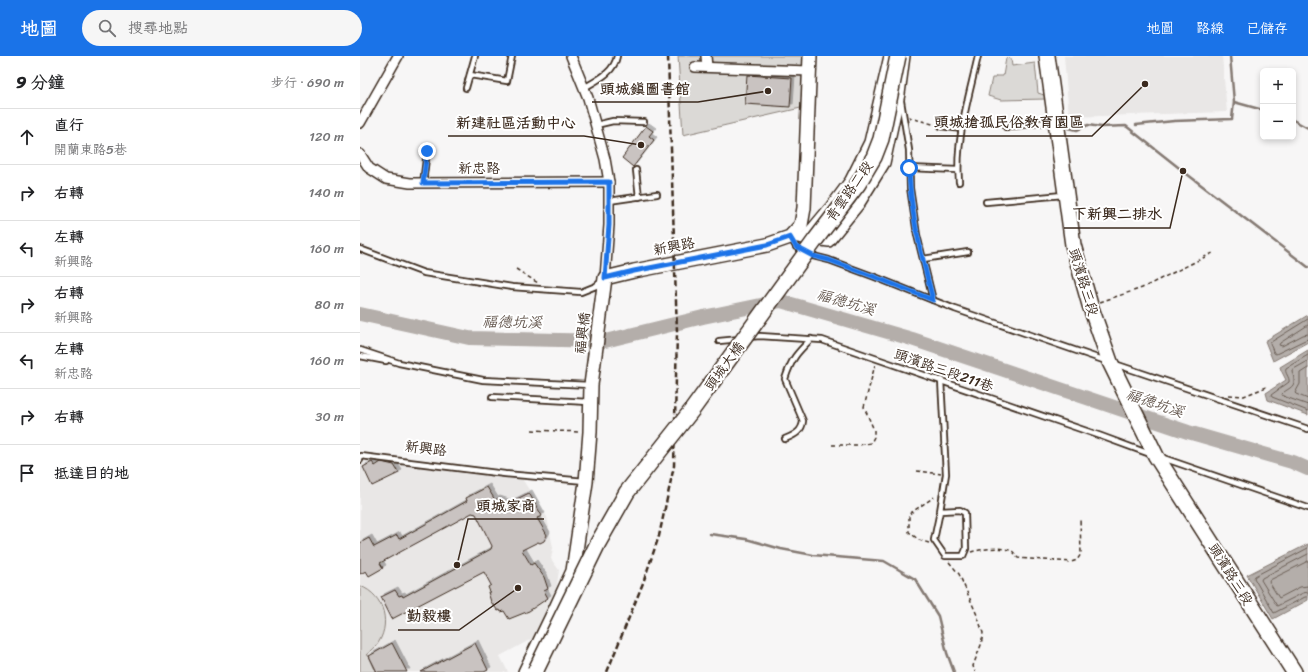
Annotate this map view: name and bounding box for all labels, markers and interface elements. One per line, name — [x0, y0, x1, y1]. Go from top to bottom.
search box — [82, 10, 362, 46]
text: 地圖 — [20, 12, 58, 45]
text: 搜尋地點 — [128, 15, 188, 41]
text: 地圖 — [1146, 16, 1174, 41]
text: 路線 — [1196, 16, 1224, 41]
text: 已儲存 — [1246, 16, 1288, 41]
icon: search — [96, 17, 118, 39]
text: 9 分鐘 — [16, 67, 65, 97]
map controls — [1260, 68, 1296, 140]
button: + — [1260, 68, 1296, 104]
text: 步行 · 690 m — [271, 71, 344, 94]
callout: 頭城鎮圖書館 — [592, 75, 698, 102]
text: 頭城鎮圖書館 — [600, 76, 690, 102]
button: − — [1260, 104, 1296, 140]
callout: 新建社區活動中心 — [448, 109, 584, 136]
callout: 頭城搶孤民俗教育園區 — [926, 109, 1092, 136]
text: 頭城搶孤民俗教育園區 — [934, 109, 1084, 135]
text: 新建社區活動中心 — [456, 110, 576, 136]
text: 直行 — [54, 112, 84, 138]
text: 120 m — [309, 125, 344, 148]
icon: ahead — [16, 126, 38, 148]
text: 開蘭東路5巷 — [54, 138, 127, 161]
route end — [418, 142, 436, 160]
street label: 青雲路二段 — [819, 155, 880, 227]
street label: 新忠路 — [458, 156, 500, 181]
route start — [900, 159, 918, 177]
text: 右轉 — [54, 180, 84, 206]
text: 140 m — [309, 181, 344, 204]
icon: right — [16, 182, 38, 204]
callout: 下新興二排水 — [1064, 201, 1170, 228]
text: 下新興二排水 — [1072, 201, 1162, 227]
text: 左轉 — [54, 224, 84, 250]
street label: 新興路 — [651, 230, 697, 263]
text: 160 m — [309, 237, 344, 260]
icon: left — [16, 238, 38, 260]
street label: 頭濱路三段 — [1061, 245, 1106, 319]
text: 新興路 — [54, 250, 93, 273]
text: 右轉 — [54, 280, 84, 306]
water label: 福德坑溪 — [814, 281, 879, 323]
text: 80 m — [315, 293, 344, 316]
icon: right — [16, 294, 38, 316]
text: 新興路 — [54, 306, 93, 329]
water label: 福德坑溪 — [482, 308, 543, 336]
street label: 福興橋 — [568, 311, 597, 355]
text: 左轉 — [54, 336, 84, 362]
street label: 頭城大橋 — [698, 336, 751, 396]
street label: 頭濱路三段211巷 — [891, 342, 998, 400]
text: 160 m — [309, 349, 344, 372]
icon: left — [16, 350, 38, 372]
text: 新忠路 — [54, 362, 93, 385]
water label: 福德坑溪 — [1122, 381, 1189, 425]
text: 右轉 — [54, 404, 84, 430]
text: 30 m — [315, 405, 344, 428]
icon: right — [16, 406, 38, 428]
street label: 新興路 — [404, 434, 448, 463]
text: 抵達目的地 — [54, 460, 129, 486]
icon: arrive — [16, 462, 38, 484]
callout: 頭城家商 — [468, 492, 544, 519]
text: 頭城家商 — [476, 493, 536, 519]
street label: 頭濱路三段 — [1201, 538, 1260, 611]
callout: 勤毅樓 — [398, 603, 459, 630]
text: 勤毅樓 — [406, 603, 452, 629]

